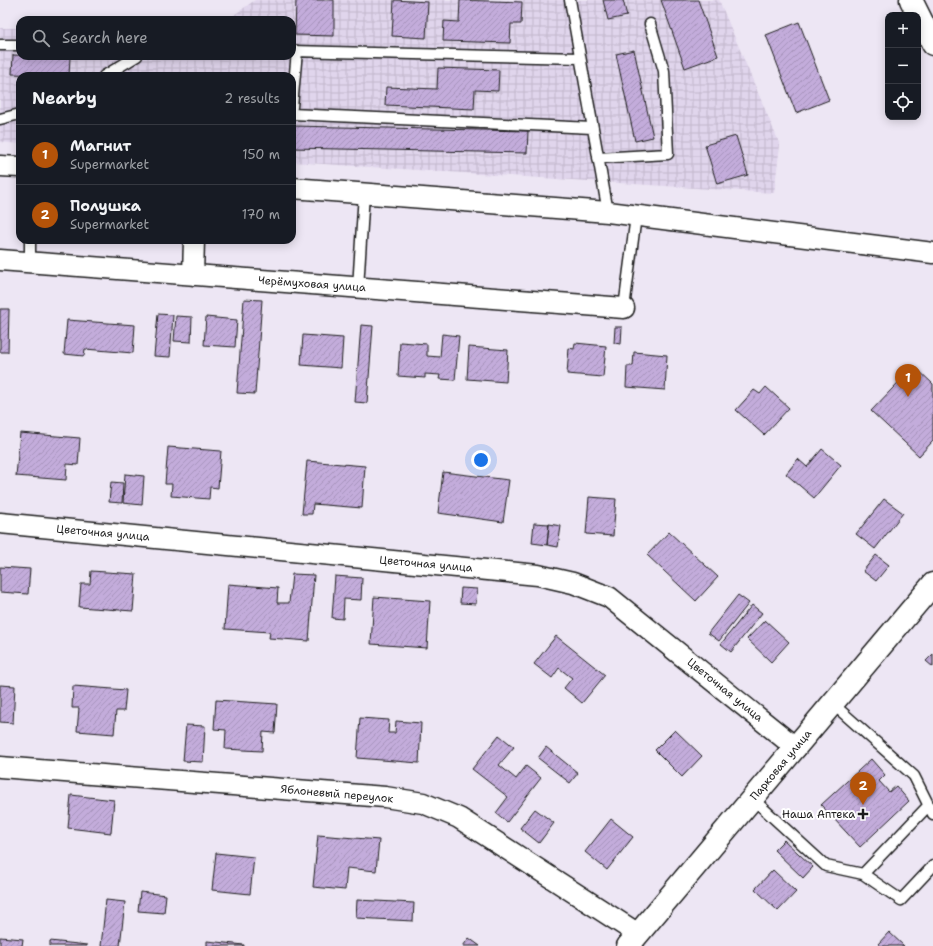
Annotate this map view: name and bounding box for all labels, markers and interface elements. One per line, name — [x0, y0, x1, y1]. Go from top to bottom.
map controls — [885, 12, 921, 120]
button: + — [885, 12, 921, 48]
search box — [16, 16, 296, 60]
icon: search — [30, 27, 52, 49]
text: Search here — [62, 28, 148, 48]
button: − — [885, 48, 921, 84]
button: locate — [885, 84, 921, 120]
text: Nearby — [32, 87, 97, 109]
text: 2 results — [224, 90, 280, 107]
text: Магнит — [70, 136, 131, 156]
text: 1 — [42, 146, 48, 163]
text: 150 m — [242, 146, 280, 163]
text: Supermarket — [70, 156, 149, 173]
text: Полушка — [70, 196, 141, 216]
text: 2 — [40, 206, 50, 223]
text: 170 m — [242, 206, 280, 223]
text: Supermarket — [70, 216, 149, 233]
street label: Черёмуховая улица — [258, 273, 367, 295]
pin: 1 — [895, 364, 921, 397]
your location — [471, 450, 491, 470]
street label: Цветочная улица — [56, 521, 150, 545]
street label: Цветочная улица — [379, 552, 473, 576]
street label: Цветочная улица — [684, 655, 766, 725]
street label: Парковая улица — [747, 726, 815, 804]
pin: 2 — [850, 772, 876, 805]
street label: Яблоневый переулок — [280, 782, 394, 806]
place label: Наша Аптека — [782, 807, 855, 822]
marker: Наша Аптека — [858, 809, 868, 819]

